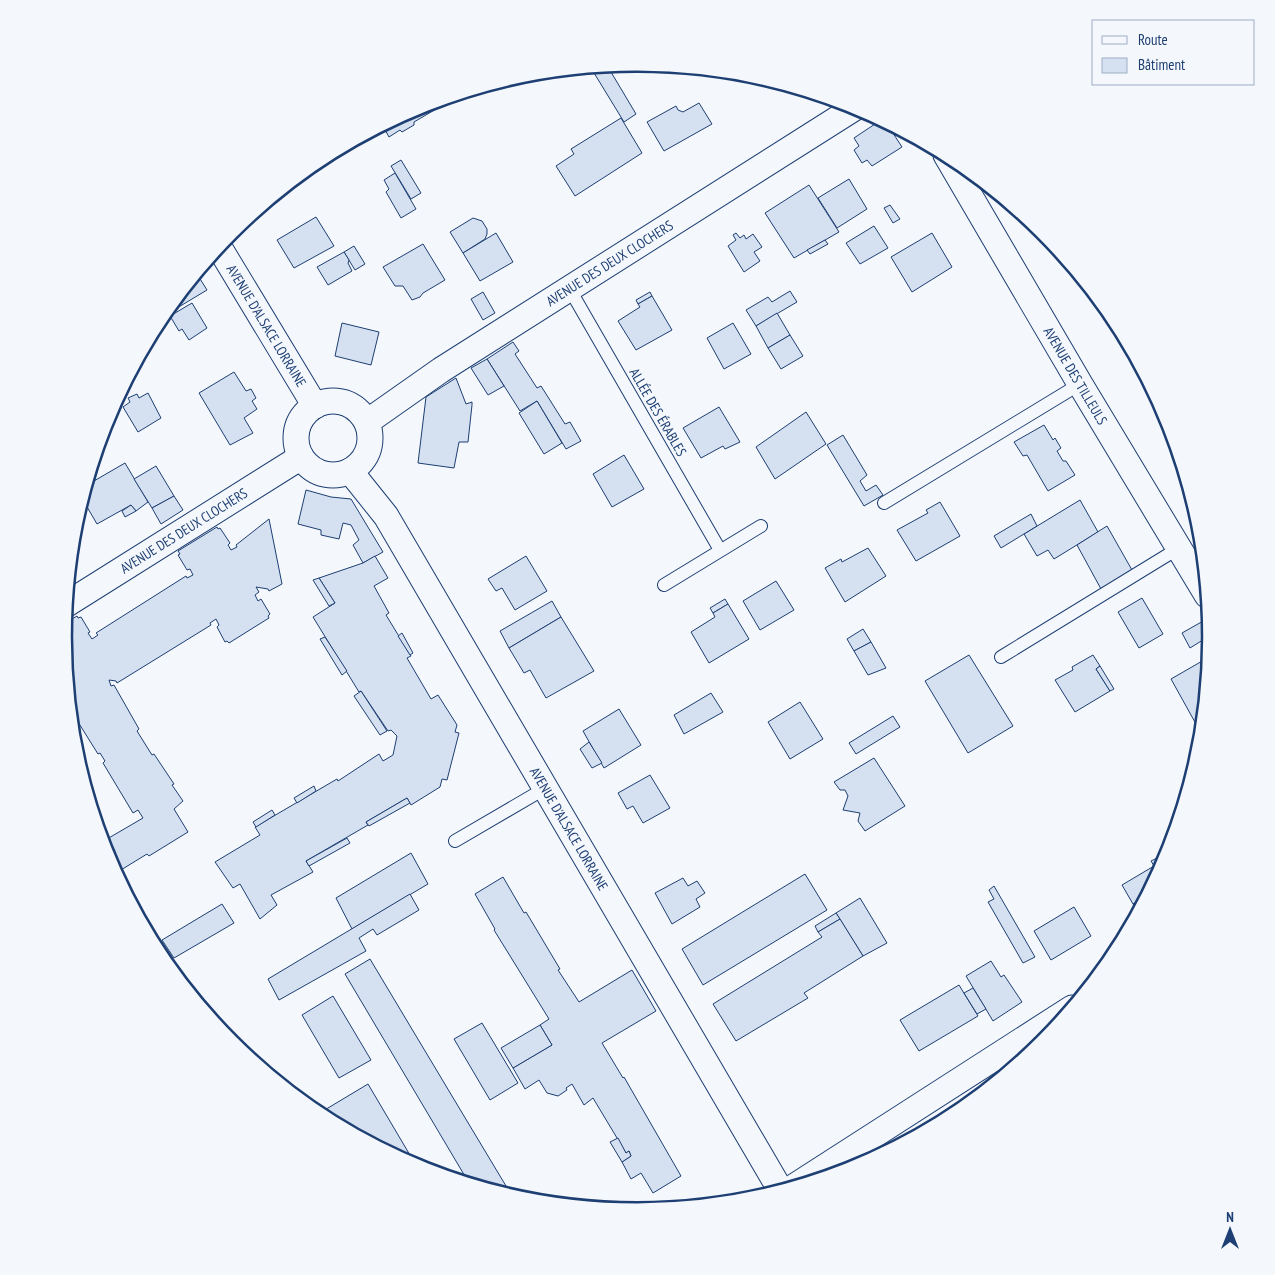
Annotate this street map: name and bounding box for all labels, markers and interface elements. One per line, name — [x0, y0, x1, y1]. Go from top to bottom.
legend — [1092, 20, 1255, 85]
text: Route — [1138, 30, 1168, 49]
text: Bâtiment — [1138, 55, 1185, 74]
street label: AVENUE DES DEUX CLOCHERS — [543, 216, 676, 310]
street label: AVENUE D'ALSACE LORRAINE — [223, 261, 310, 390]
street label: AVENUE DES TILLEULS — [1040, 324, 1111, 428]
street label: ALLÉE DES ÉRABLES — [625, 365, 691, 459]
street label: AVENUE DES DEUX CLOCHERS — [117, 484, 251, 577]
street label: AVENUE D'ALSACE LORRAINE — [526, 764, 612, 894]
north arrow — [1205, 1205, 1255, 1255]
text: N — [1226, 1208, 1234, 1226]

